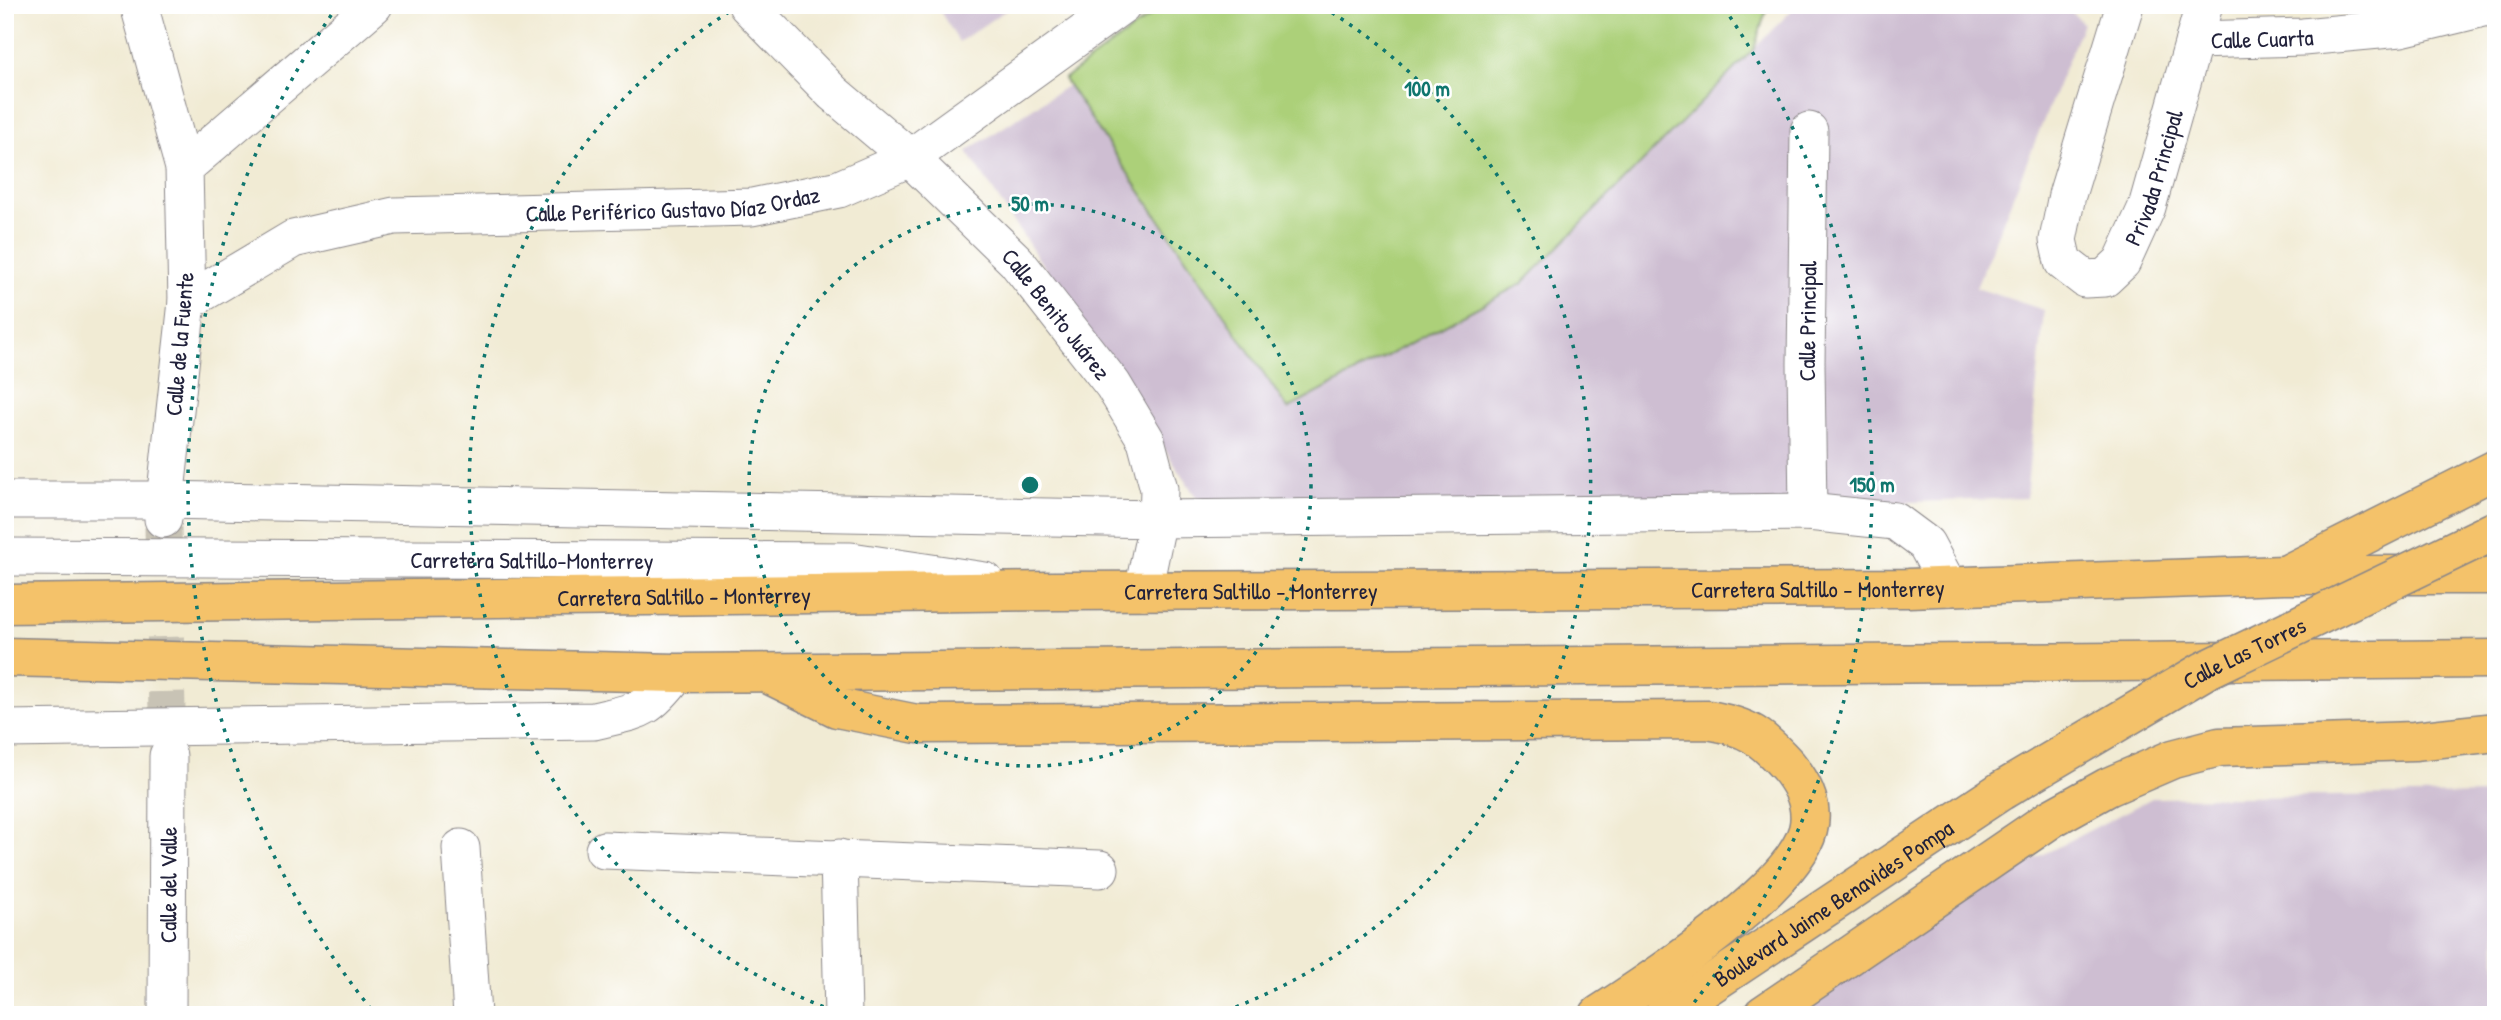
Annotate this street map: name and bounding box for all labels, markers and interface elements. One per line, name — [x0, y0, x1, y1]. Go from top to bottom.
street label: Calle Cuarta — [2210, 21, 2315, 55]
text: 100 m — [1404, 74, 1450, 103]
street label: Privada Principal — [2116, 105, 2190, 250]
street label: Calle Periférico Gustavo Díaz Ordaz — [525, 178, 822, 228]
text: 50 m — [1011, 189, 1049, 218]
street label: Calle Benito Juárez — [996, 241, 1118, 386]
street label: Calle Principal — [1790, 260, 1823, 382]
street label: Calle de la Fuente — [157, 271, 201, 417]
text: 150 m — [1849, 470, 1895, 499]
centre of rings — [1018, 473, 1042, 497]
street label: Carretera Saltillo-Monterrey — [410, 543, 654, 576]
street label: Carretera Saltillo - Monterrey — [1691, 571, 1946, 604]
street label: Carretera Saltillo - Monterrey — [1124, 574, 1378, 606]
street label: Carretera Saltillo - Monterrey — [557, 579, 811, 613]
street label: Calle Las Torres — [2177, 609, 2311, 696]
street label: Boulevard Jaime Benavides Pompa — [1707, 812, 1959, 993]
street label: Calle del Valle — [152, 827, 183, 943]

